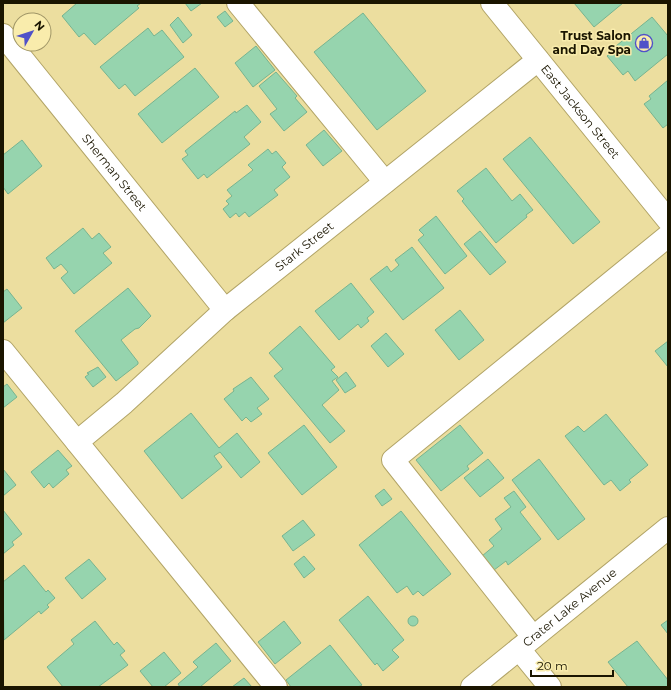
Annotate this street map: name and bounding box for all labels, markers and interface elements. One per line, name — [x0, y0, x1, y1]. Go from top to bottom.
north arrow — [12, 12, 52, 52]
text: N — [32, 18, 48, 34]
place label: Trust Salon and Day Spa — [553, 28, 631, 57]
shop icon: Trust Salon and Day Spa — [634, 33, 654, 53]
street label: East Jackson Street — [538, 61, 623, 162]
street label: Sherman Street — [79, 131, 150, 214]
street label: Stark Street — [272, 218, 336, 274]
street label: Crater Lake Avenue — [520, 565, 620, 650]
scale bar — [531, 652, 613, 678]
text: 20 m — [537, 658, 568, 673]

